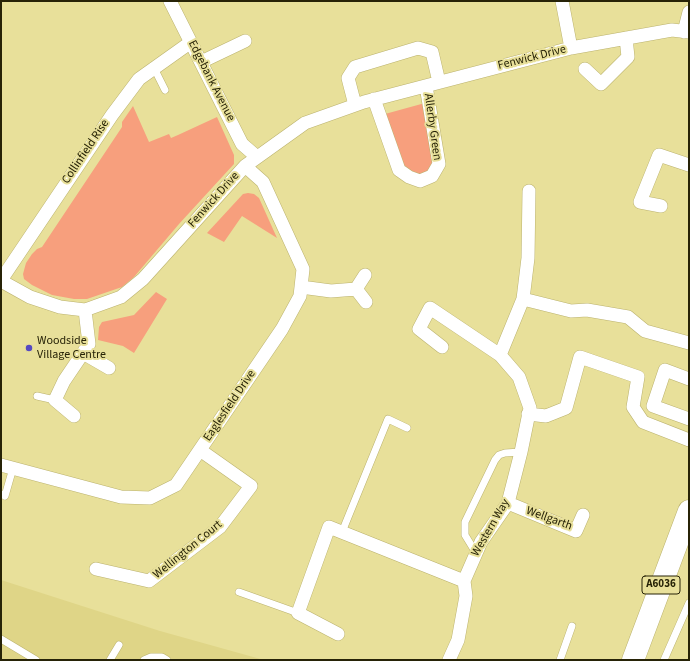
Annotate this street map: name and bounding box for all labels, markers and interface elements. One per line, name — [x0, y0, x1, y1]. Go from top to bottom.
street label: Edgebank Avenue — [184, 38, 238, 124]
street label: Fenwick Drive — [496, 43, 568, 73]
street label: Allerby Green — [420, 93, 444, 161]
street label: Collinfield Rise — [59, 117, 113, 187]
street label: Fenwick Drive — [185, 169, 243, 231]
place label: Woodside Village Centre — [37, 334, 106, 362]
marker: Woodside Village Centre — [24, 343, 34, 353]
street label: Eaglesfield Drive — [201, 368, 259, 444]
street label: Western Way — [469, 497, 513, 559]
street label: Wellgarth — [524, 504, 574, 534]
street label: Wellington Court — [151, 518, 225, 582]
road number: A6036 — [642, 576, 680, 594]

